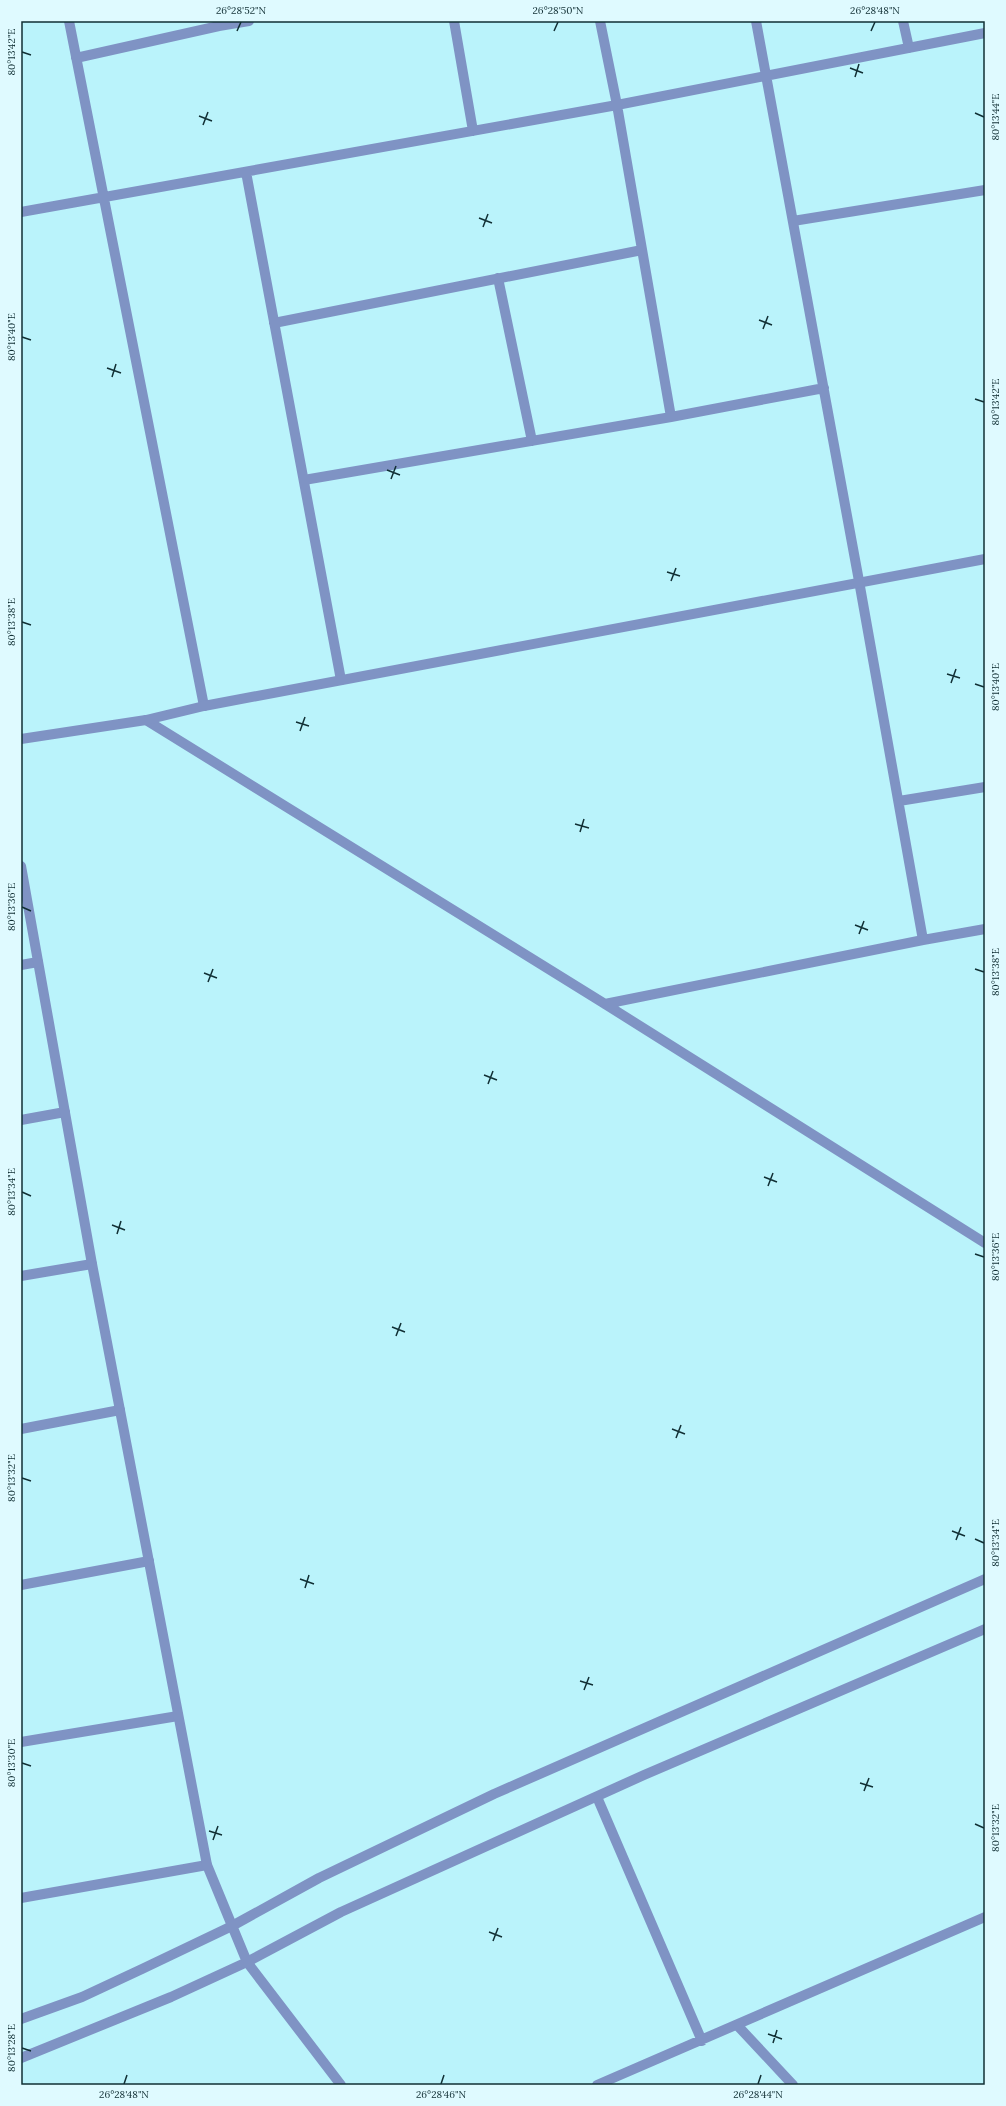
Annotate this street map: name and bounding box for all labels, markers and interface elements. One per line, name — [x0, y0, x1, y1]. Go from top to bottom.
text: 26°28'52"N — [216, 4, 266, 17]
text: 26°28'50"N — [532, 4, 584, 17]
text: 26°28'48"N — [850, 4, 900, 17]
text: 80°13'42"E — [5, 28, 18, 76]
text: 80°13'44"E — [989, 93, 1002, 141]
text: 80°13'40"E — [5, 313, 18, 361]
text: 80°13'42"E — [989, 378, 1002, 426]
text: 80°13'38"E — [5, 598, 18, 646]
text: 80°13'40"E — [989, 663, 1002, 711]
text: 80°13'36"E — [5, 883, 18, 931]
text: 80°13'38"E — [989, 948, 1002, 996]
text: 80°13'34"E — [5, 1168, 18, 1216]
text: 80°13'36"E — [989, 1233, 1002, 1281]
text: 80°13'32"E — [5, 1454, 18, 1502]
text: 80°13'34"E — [989, 1519, 1002, 1567]
text: 80°13'30"E — [5, 1739, 18, 1787]
text: 80°13'32"E — [989, 1804, 1002, 1852]
text: 80°13'28"E — [5, 2024, 18, 2072]
text: 26°28'48"N — [99, 2088, 149, 2101]
text: 26°28'46"N — [416, 2088, 466, 2101]
text: 26°28'44"N — [733, 2088, 783, 2101]

